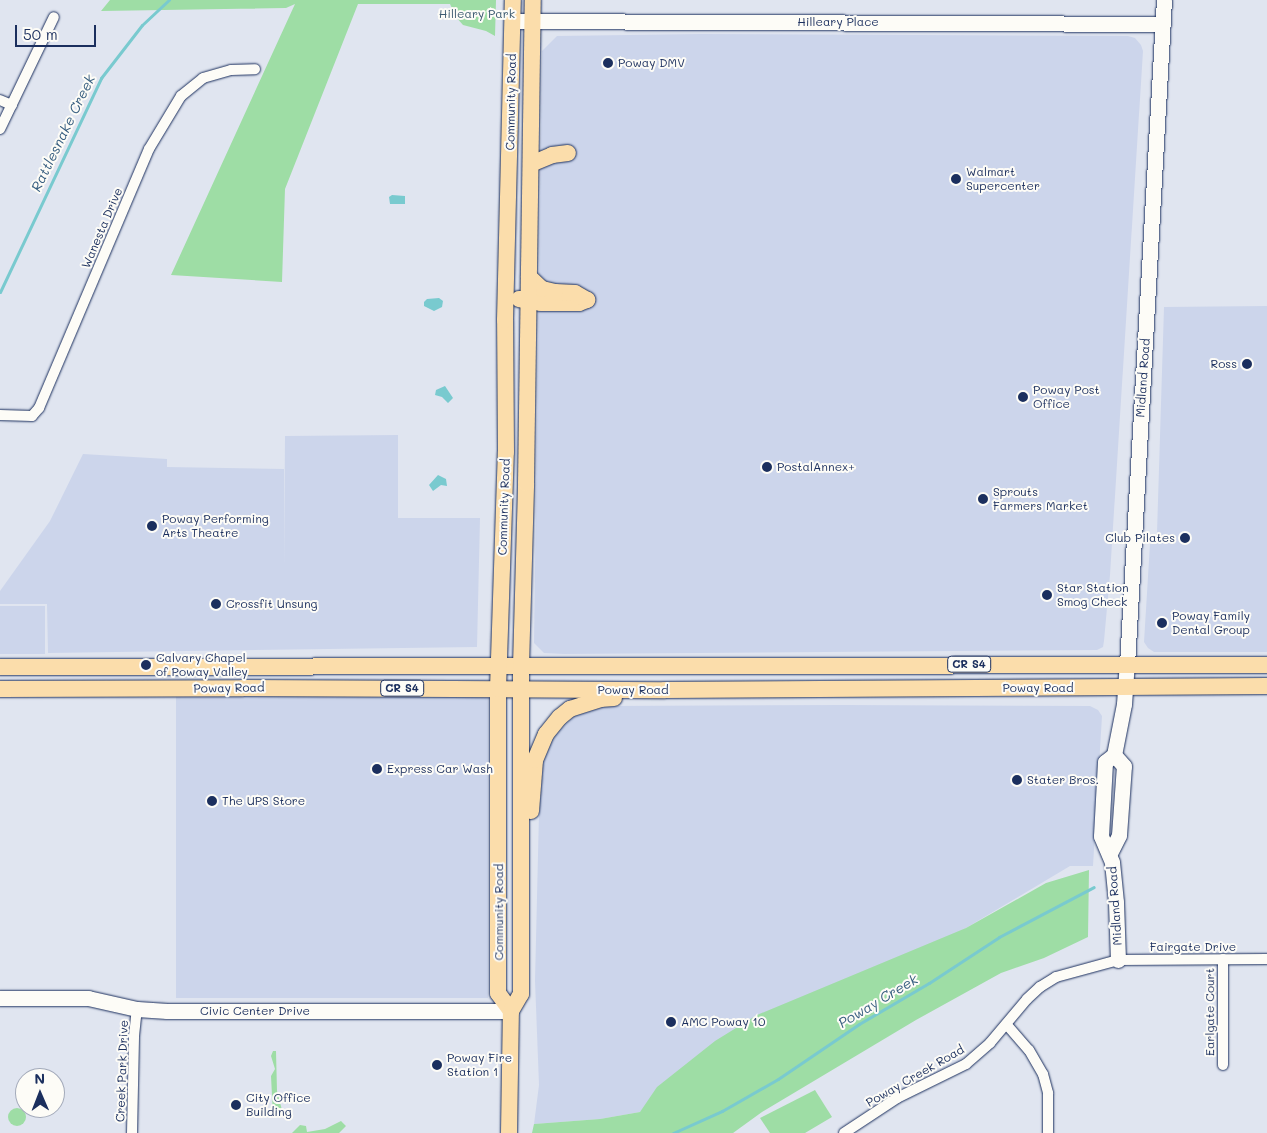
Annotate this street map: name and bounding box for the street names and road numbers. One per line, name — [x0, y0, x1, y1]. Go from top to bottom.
street label: Hilleary Place — [797, 15, 879, 29]
street label: Community Road — [503, 53, 519, 151]
street label: Wanesta Drive — [79, 185, 125, 271]
street label: Midland Road — [1133, 338, 1153, 418]
street label: Community Road — [495, 458, 513, 556]
road number: CR S4 — [946, 656, 992, 672]
street label: Poway Road — [193, 680, 265, 696]
road number: CR S4 — [380, 680, 424, 696]
street label: Poway Road — [1002, 681, 1074, 695]
street label: Poway Road — [597, 683, 669, 697]
street label: Community Road — [492, 864, 506, 960]
street label: Midland Road — [1105, 866, 1125, 946]
street label: Fairgate Drive — [1150, 940, 1236, 954]
street label: Earlgate Court — [1203, 968, 1217, 1056]
street label: Civic Center Drive — [200, 1004, 310, 1018]
street label: Creek Park Drive — [113, 1020, 131, 1122]
street label: Poway Creek Road — [863, 1042, 967, 1110]

